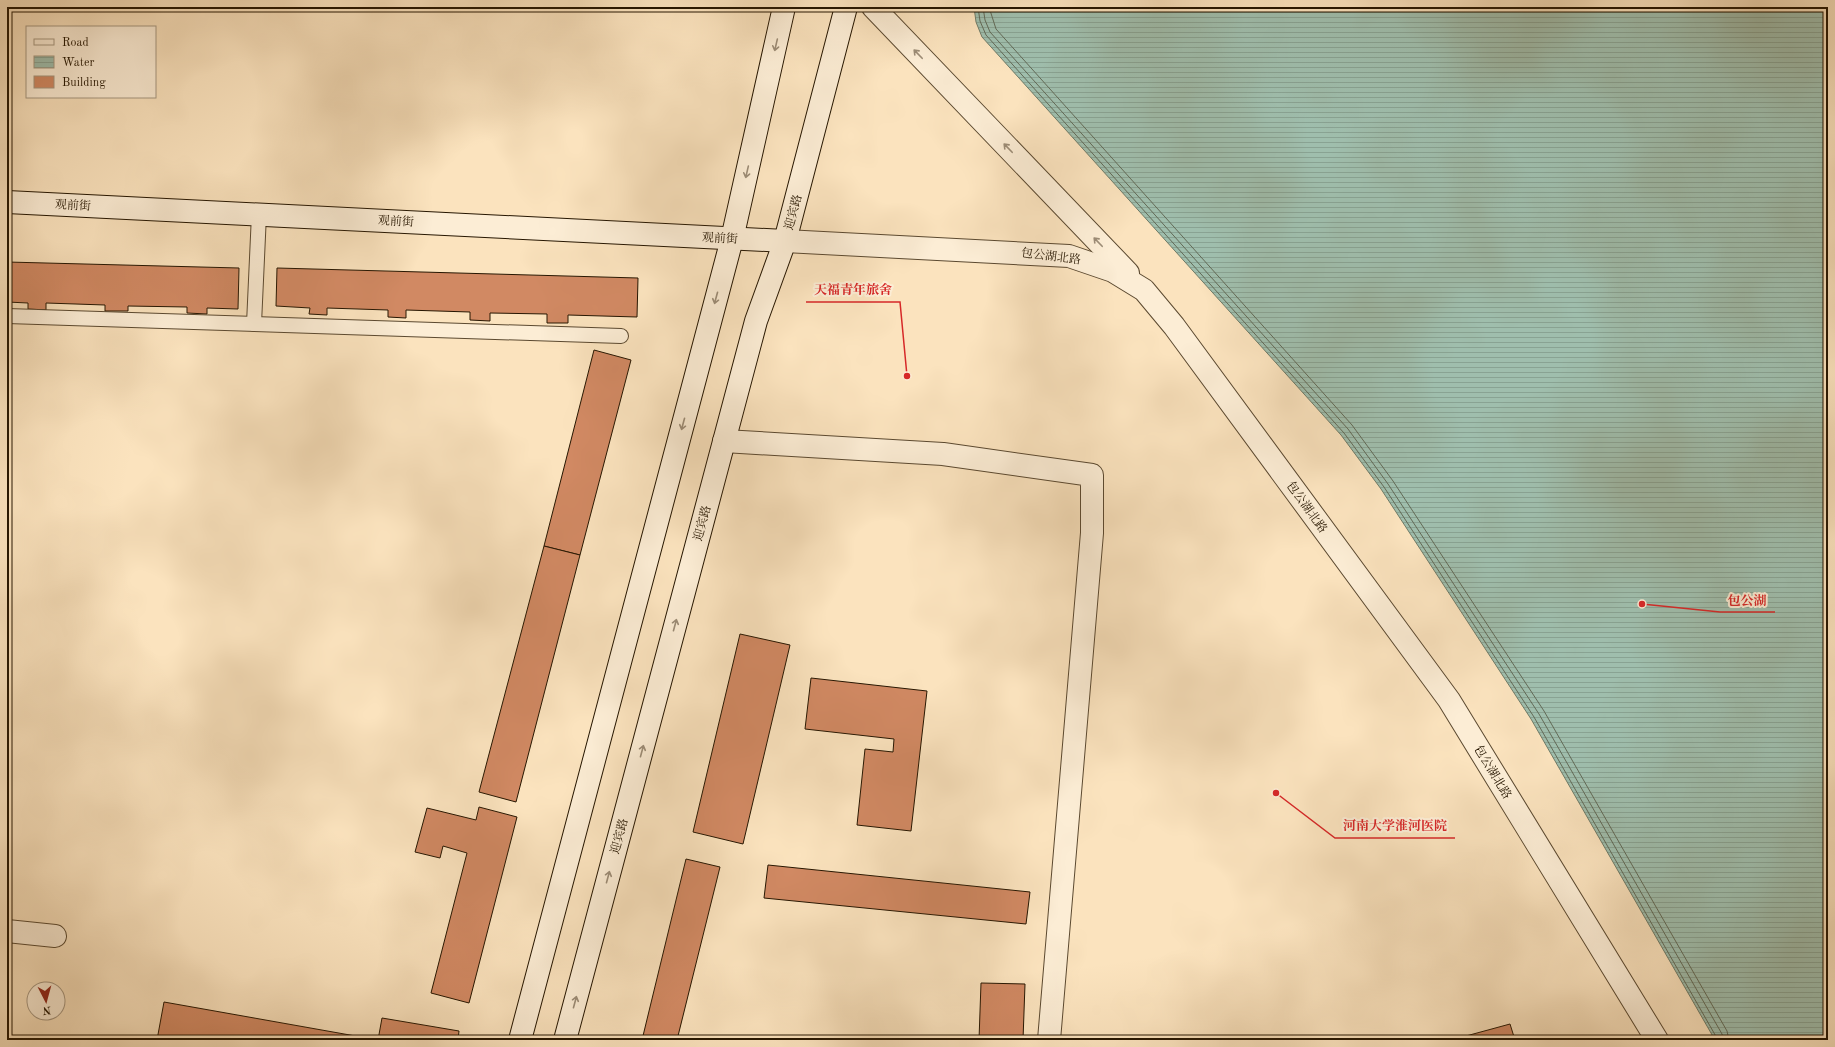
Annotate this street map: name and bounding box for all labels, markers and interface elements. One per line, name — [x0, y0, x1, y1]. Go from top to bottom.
legend — [26, 26, 156, 98]
text: Road — [62, 37, 89, 49]
one-way arrow — [771, 38, 779, 51]
one-way arrow — [913, 49, 923, 59]
text: Water — [62, 57, 95, 69]
text: Building — [62, 77, 106, 89]
one-way arrow — [1003, 143, 1013, 153]
one-way arrow — [743, 165, 751, 178]
street label: 迎宾路 — [782, 193, 804, 231]
street label: 观前街 — [55, 197, 92, 213]
street label: 观前街 — [378, 213, 415, 229]
street label: 观前街 — [702, 230, 739, 246]
one-way arrow — [1093, 237, 1102, 247]
street label: 包公湖北路 — [1020, 245, 1082, 267]
callout: 天福青年旅舍 — [806, 277, 900, 302]
text: 天福青年旅舍 — [814, 282, 892, 297]
one-way arrow — [712, 291, 720, 304]
one-way arrow — [679, 417, 686, 430]
street label: 包公湖北路 — [1284, 479, 1330, 535]
street label: 迎宾路 — [691, 504, 713, 542]
callout: 包公湖 — [1720, 587, 1775, 612]
text: 包公湖 — [1727, 593, 1767, 608]
one-way arrow — [672, 619, 679, 632]
street label: 包公湖北路 — [1472, 743, 1514, 801]
one-way arrow — [638, 745, 646, 758]
callout: 河南大学淮河医院 — [1335, 813, 1455, 838]
street label: 迎宾路 — [608, 817, 630, 855]
text: 河南大学淮河医院 — [1343, 818, 1447, 833]
one-way arrow — [605, 870, 612, 883]
north arrow — [26, 981, 66, 1021]
one-way arrow — [572, 996, 579, 1009]
text: N — [42, 1004, 52, 1015]

